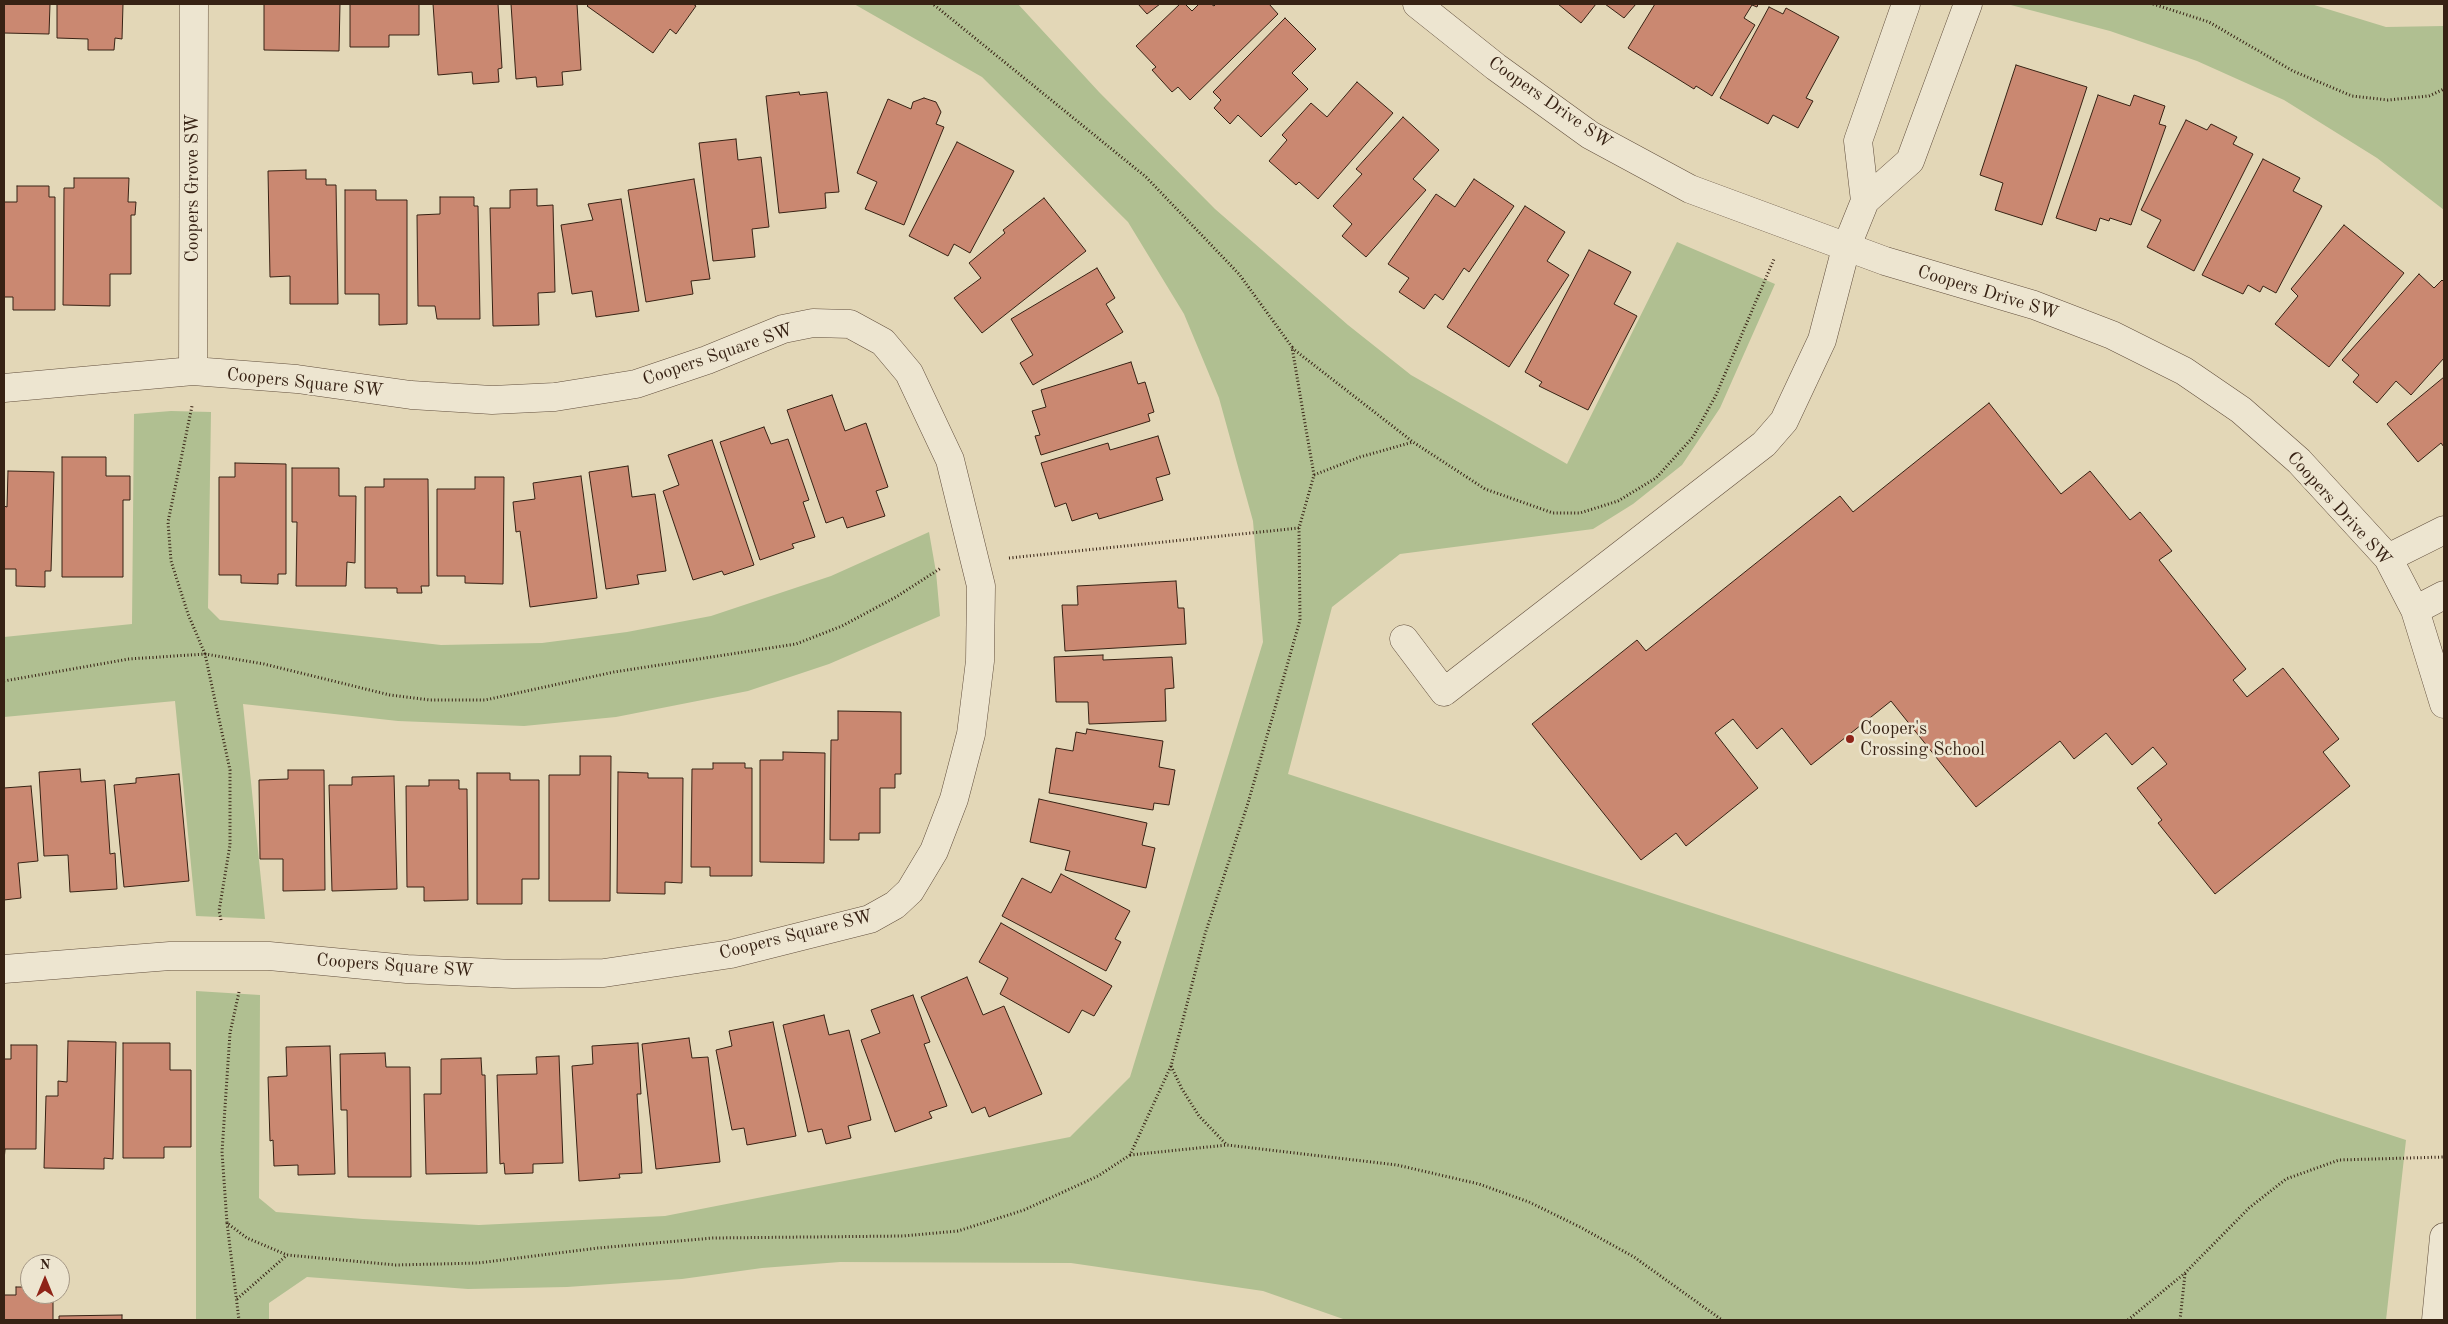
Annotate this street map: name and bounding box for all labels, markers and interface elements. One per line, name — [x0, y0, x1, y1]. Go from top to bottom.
street label: Coopers Drive SW — [1484, 52, 1616, 154]
street label: Coopers Grove SW — [182, 114, 204, 262]
street label: Coopers Drive SW — [1915, 261, 2061, 325]
street label: Coopers Square SW — [640, 319, 796, 391]
street label: Coopers Square SW — [226, 364, 384, 402]
street label: Coopers Drive SW — [2282, 447, 2396, 571]
place label: Cooper's Crossing School — [1860, 718, 1985, 761]
marker: Cooper's Crossing School — [1844, 733, 1856, 745]
street label: Coopers Square SW — [717, 905, 875, 965]
street label: Coopers Square SW — [316, 950, 474, 982]
north arrow — [20, 1254, 70, 1304]
text: N — [40, 1258, 50, 1272]

